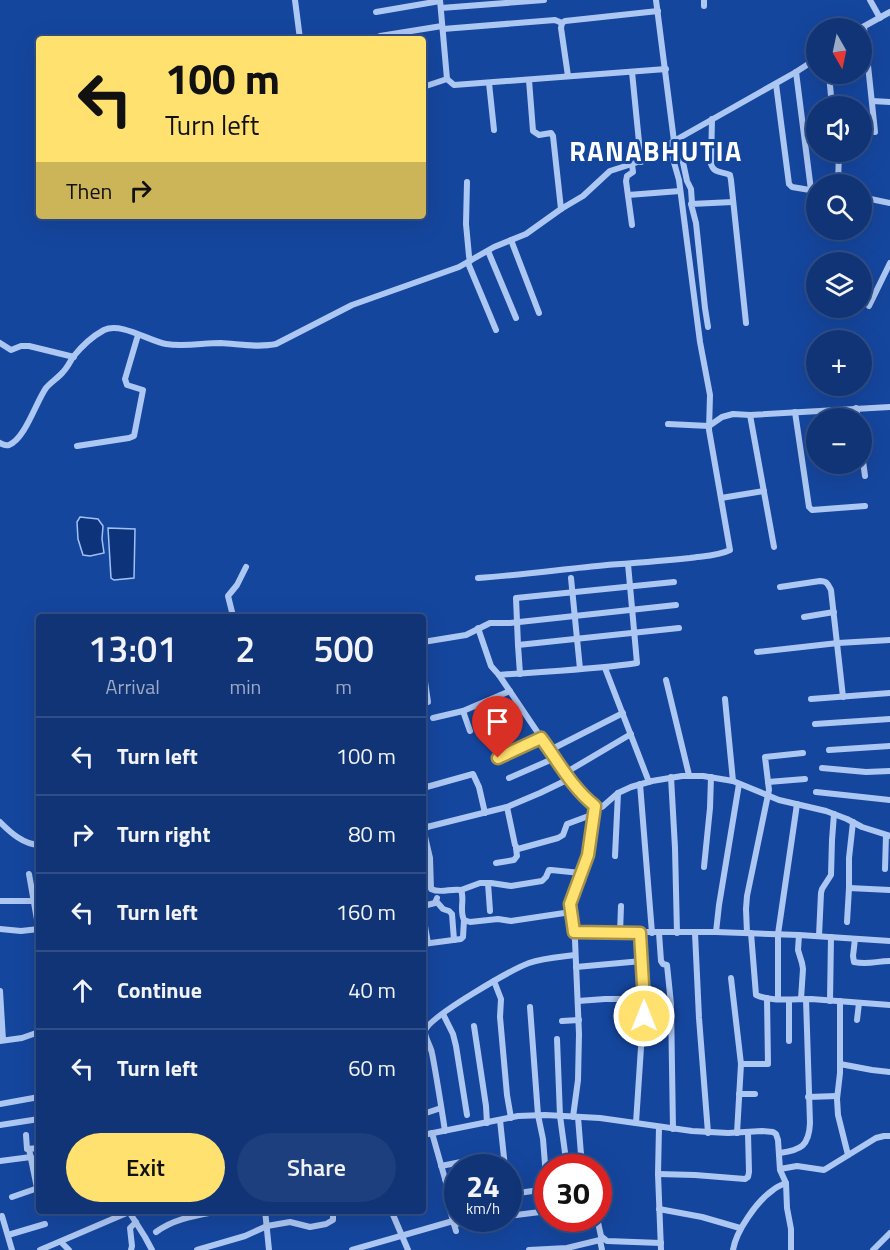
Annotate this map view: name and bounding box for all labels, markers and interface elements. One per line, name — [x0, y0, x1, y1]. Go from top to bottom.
north arrow — [806, 18, 872, 84]
map controls — [806, 18, 872, 474]
text: 100 m — [165, 46, 280, 110]
icon: left — [66, 60, 144, 138]
button: sound — [806, 96, 872, 162]
text: Turn left — [165, 104, 259, 145]
district label: RANABHUTIA — [569, 130, 743, 171]
text: Then — [66, 174, 112, 208]
icon: right — [124, 174, 157, 207]
button: search — [806, 174, 872, 240]
button: layers — [806, 252, 872, 318]
button: + — [806, 330, 872, 396]
button: − — [806, 408, 872, 474]
text: 13:01 — [88, 621, 177, 676]
text: 2 — [235, 621, 255, 676]
text: 500 — [313, 621, 374, 676]
text: Arrival — [106, 671, 160, 702]
text: min — [229, 671, 261, 702]
text: m — [335, 671, 352, 702]
pin — [472, 696, 523, 758]
icon: arrive — [481, 705, 514, 738]
text: Turn left — [117, 739, 198, 773]
text: 100 m — [336, 739, 396, 773]
icon: left — [66, 740, 99, 773]
text: Turn right — [117, 817, 211, 851]
text: 80 m — [348, 817, 396, 851]
icon: right — [66, 818, 99, 851]
text: Turn left — [117, 895, 198, 929]
text: 160 m — [336, 895, 396, 929]
icon: left — [66, 896, 99, 929]
text: Continue — [117, 973, 202, 1007]
text: 40 m — [348, 973, 396, 1007]
icon: ahead — [66, 974, 99, 1007]
position arrow — [612, 984, 676, 1048]
text: Turn left — [117, 1051, 198, 1085]
text: 60 m — [348, 1051, 396, 1085]
icon: left — [66, 1052, 99, 1085]
button: Exit — [66, 1133, 225, 1202]
button: Share — [237, 1133, 396, 1202]
speed limit sign: 30 — [534, 1154, 612, 1232]
text: 24 — [466, 1163, 500, 1209]
text: km/h — [466, 1197, 500, 1220]

